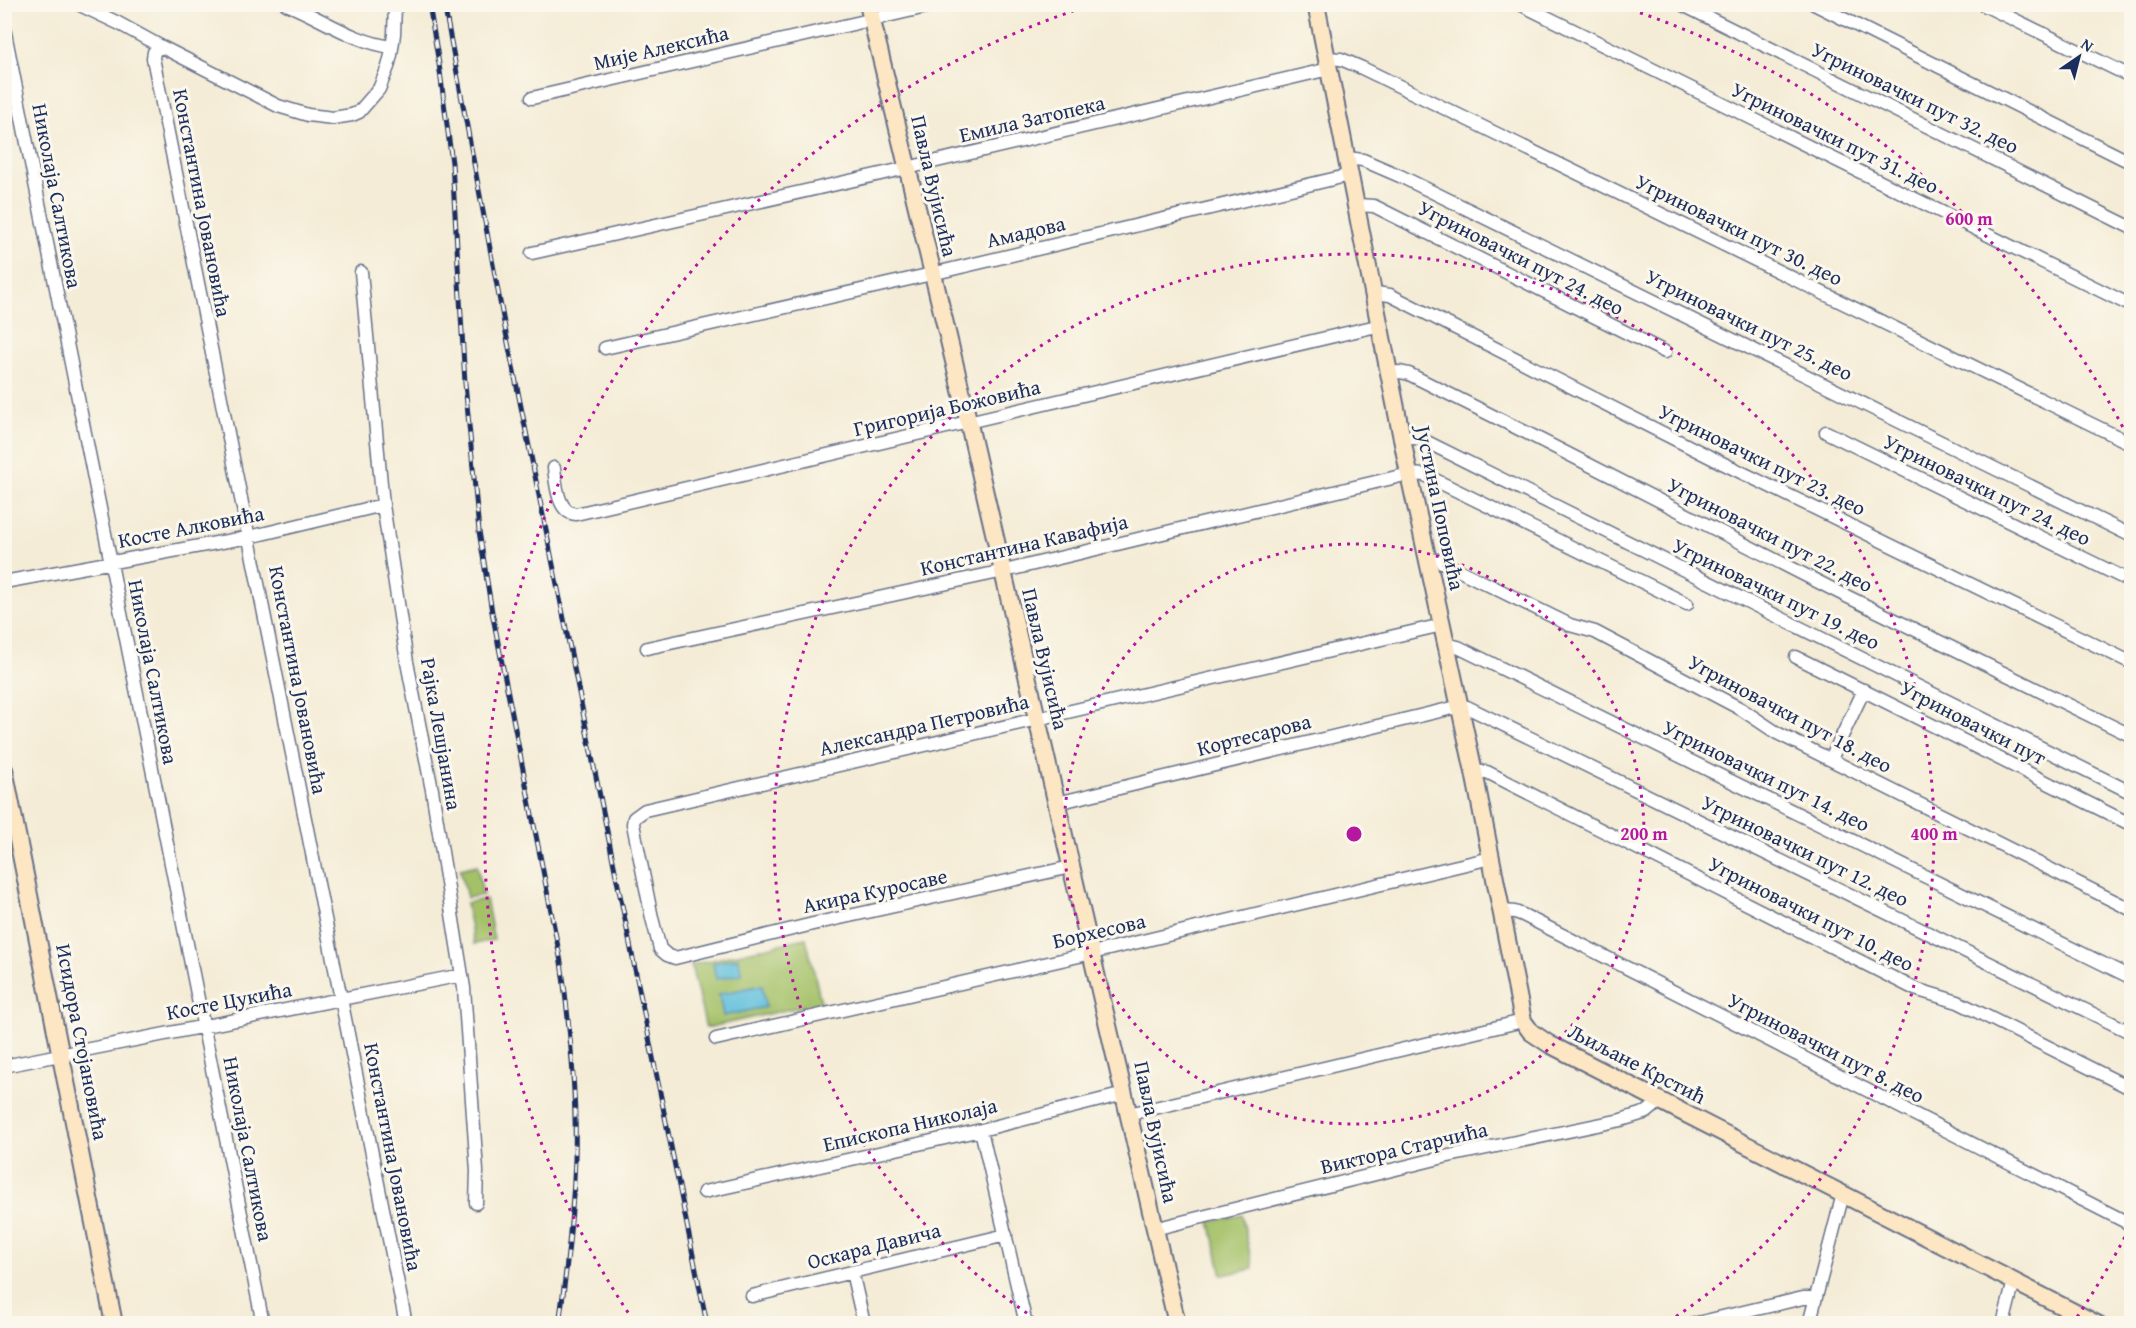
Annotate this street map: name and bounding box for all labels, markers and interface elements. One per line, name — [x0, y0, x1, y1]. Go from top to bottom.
street label: Мије Алексића — [590, 17, 732, 78]
north arrow — [2049, 27, 2109, 87]
text: N — [2076, 32, 2099, 58]
street label: Угриновачки пут 32. део — [1806, 34, 2024, 161]
street label: Угриновачки пут 31. део — [1726, 74, 1944, 201]
street label: Константина Јовановића — [165, 86, 240, 320]
street label: Емила Затопека — [956, 87, 1108, 150]
street label: Николаја Салтикова — [24, 101, 91, 291]
street label: Павла Вујисића — [903, 112, 966, 260]
street label: Угриновачки пут 30. део — [1630, 166, 1848, 293]
street label: Угриновачки пут 24. део — [1413, 192, 1629, 323]
text: 600 m — [1945, 205, 1993, 232]
street label: Амадова — [983, 207, 1068, 256]
street label: Угриновачки пут 25. део — [1640, 261, 1858, 388]
street label: Григорија Божовића — [850, 371, 1043, 444]
street label: Угриновачки пут 23. део — [1653, 396, 1871, 523]
street label: Јустина Поповића — [1407, 420, 1473, 593]
street label: Угриновачки пут 24. део — [1878, 426, 2096, 553]
street label: Угриновачки пут 22. део — [1662, 469, 1878, 600]
street label: Косте Алковића — [115, 497, 267, 556]
street label: Константина Кавафија — [917, 506, 1131, 583]
street label: Угриновачки пут 19. део — [1667, 530, 1885, 657]
street label: Константина Јовановића — [261, 563, 336, 797]
street label: Николаја Салтикова — [120, 577, 187, 767]
street label: Павла Вујисића — [1014, 585, 1077, 733]
street label: Угриновачки пут 18. део — [1683, 647, 1898, 781]
street label: Рајка Лешјанина — [413, 655, 470, 812]
street label: Угриновачки пут — [1895, 672, 2052, 773]
street label: Александра Петровића — [816, 685, 1032, 764]
street label: Кортесарова — [1194, 705, 1314, 764]
street label: Угриновачки пут 14. део — [1657, 712, 1875, 839]
street label: Угриновачки пут 12. део — [1696, 787, 1914, 914]
text: 200 m — [1620, 820, 1668, 847]
text: 400 m — [1910, 820, 1958, 847]
centre of rings — [1344, 824, 1364, 844]
street label: Угриновачки пут 10. део — [1703, 848, 1919, 979]
street label: Акира Куросаве — [800, 860, 950, 921]
street label: Борхесова — [1049, 905, 1149, 956]
street label: Исидора Стојановића — [48, 941, 117, 1143]
street label: Косте Цукића — [164, 973, 294, 1028]
street label: Угриновачки пут 8. део — [1722, 984, 1930, 1111]
street label: Љиљане Крстић — [1563, 1015, 1712, 1112]
street label: Константина Јовановића — [356, 1040, 431, 1274]
street label: Николаја Салтикова — [215, 1054, 282, 1244]
street label: Павла Вујисића — [1126, 1058, 1187, 1206]
street label: Епископа Николаја — [820, 1089, 1000, 1160]
street label: Виктора Старчића — [1317, 1113, 1490, 1182]
street label: Оскара Давича — [804, 1214, 944, 1277]

